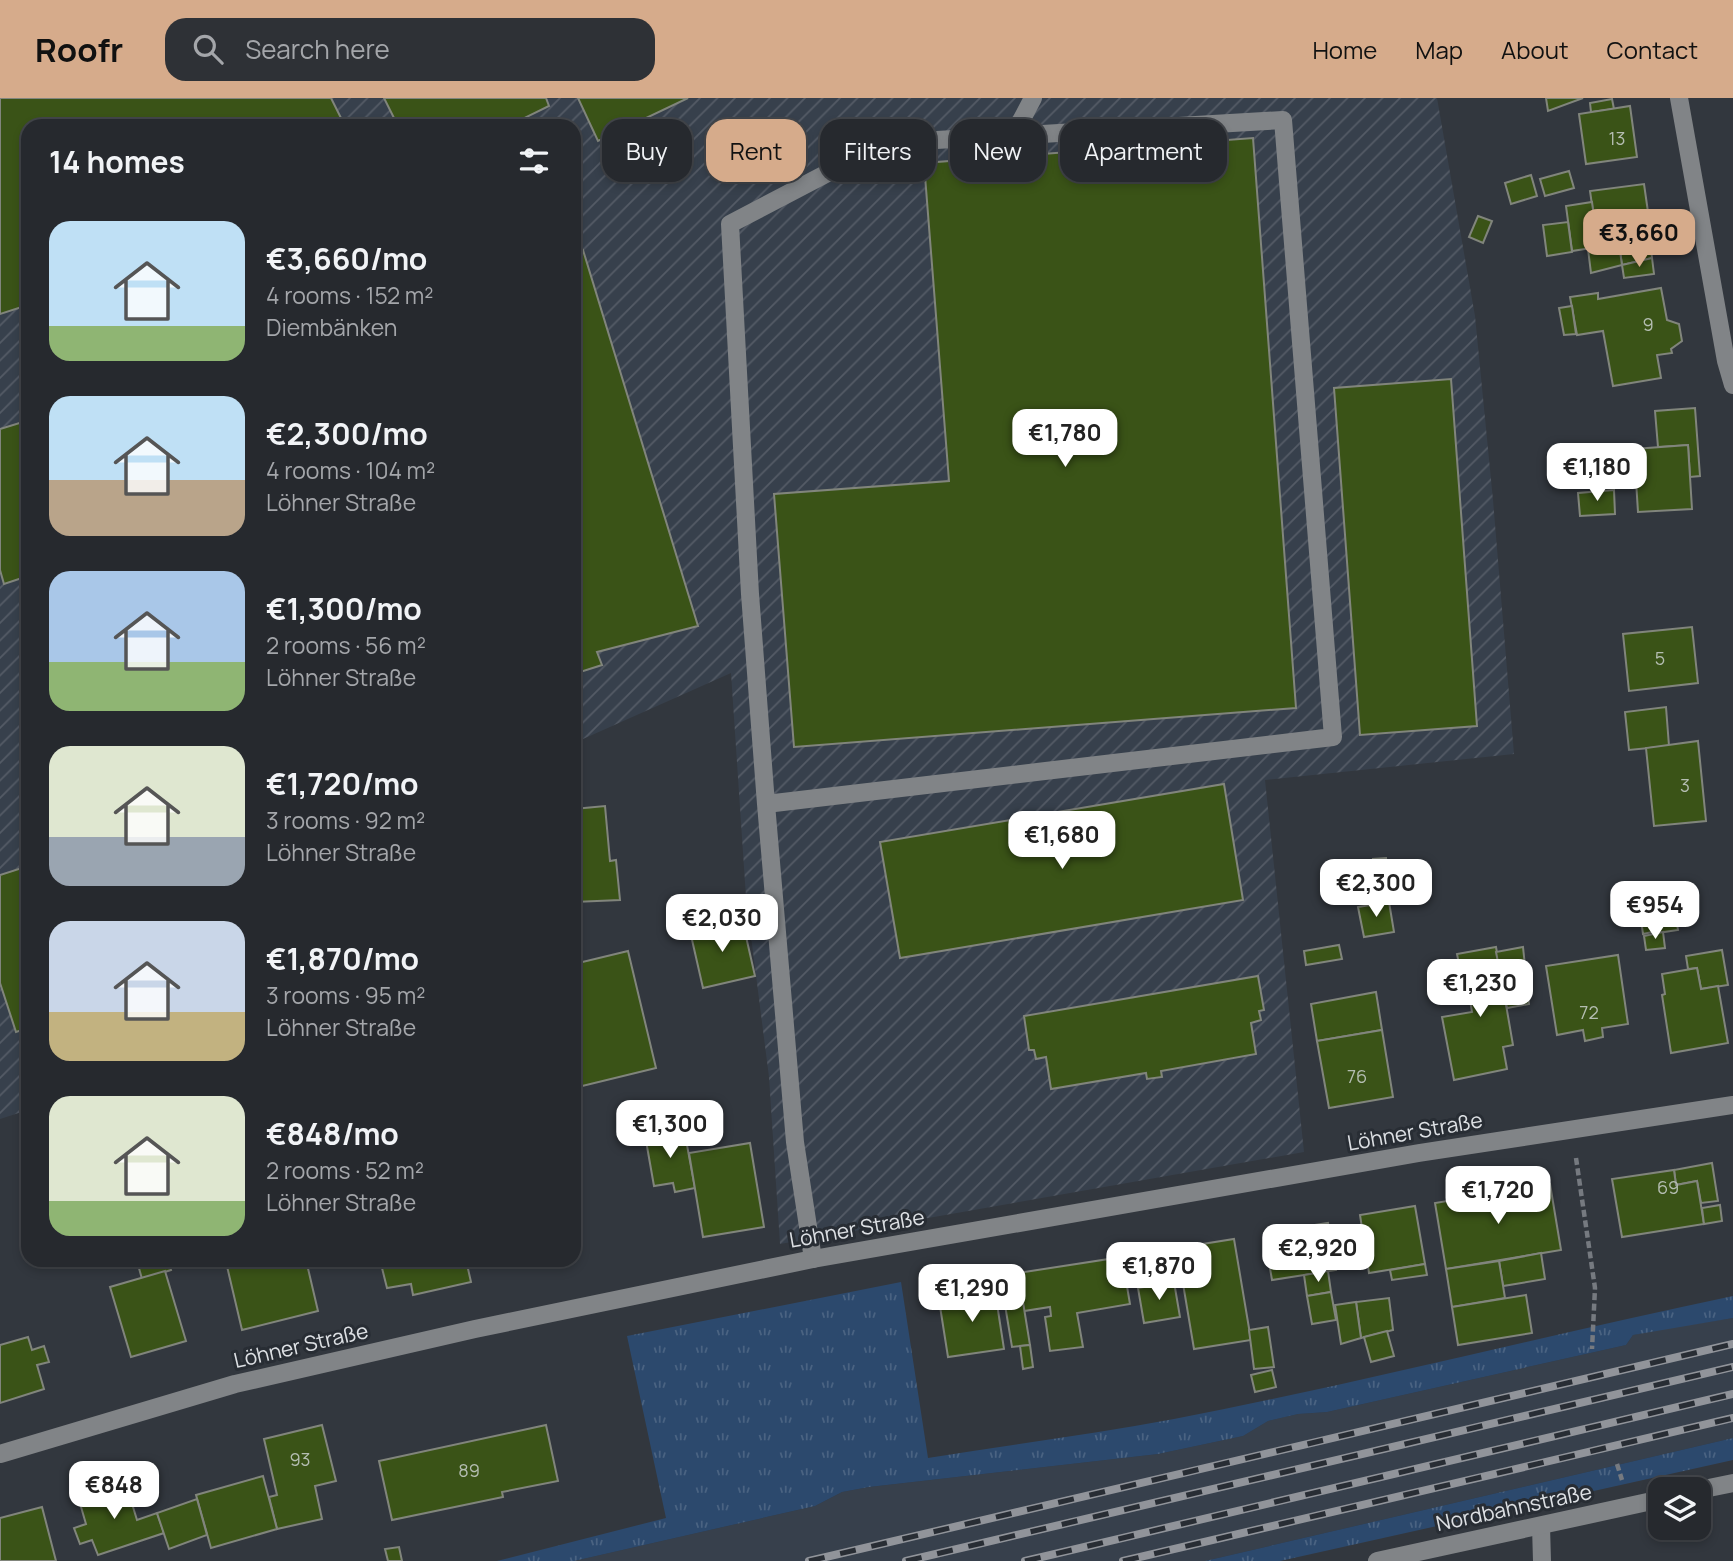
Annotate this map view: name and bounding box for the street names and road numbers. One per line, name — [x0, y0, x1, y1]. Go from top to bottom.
street label: Löhner Straße — [1345, 1105, 1485, 1157]
street label: Löhner Straße — [787, 1202, 927, 1254]
street label: Löhner Straße — [231, 1316, 371, 1374]
street label: Nordbahnstraße — [1433, 1477, 1594, 1537]

